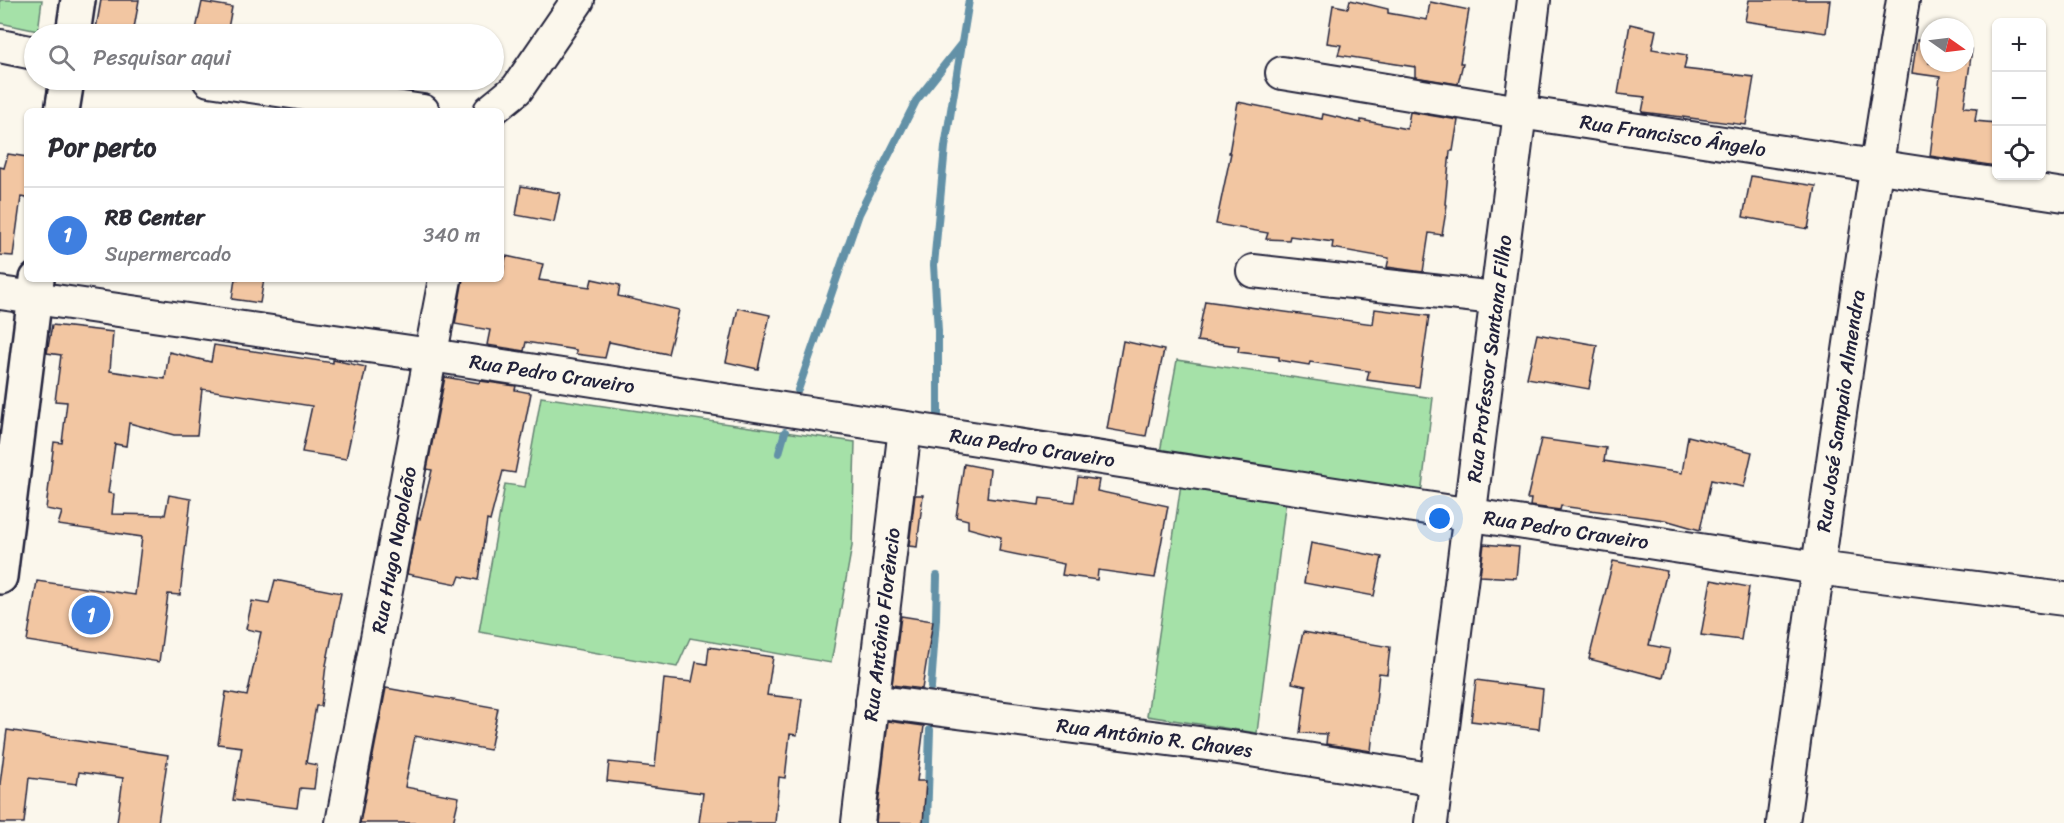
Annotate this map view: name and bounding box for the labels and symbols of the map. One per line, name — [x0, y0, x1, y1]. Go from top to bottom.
north arrow — [1920, 18, 1974, 72]
street label: Rua Francisco Ângelo — [1578, 104, 1768, 167]
street label: Rua Professor Santana Filho — [1457, 233, 1522, 484]
street label: Rua José Sampaio Almendra — [1806, 288, 1875, 534]
street label: Rua Pedro Craveiro — [467, 344, 637, 404]
street label: Rua Pedro Craveiro — [947, 418, 1117, 478]
street label: Rua Hugo Napoleão — [361, 464, 427, 636]
street label: Rua Pedro Craveiro — [1481, 500, 1651, 560]
your location — [1425, 504, 1454, 533]
street label: Rua Antônio Florêncio — [853, 526, 911, 723]
pin: 1 — [72, 592, 110, 638]
street label: Rua Antônio R. Chaves — [1055, 708, 1256, 768]

